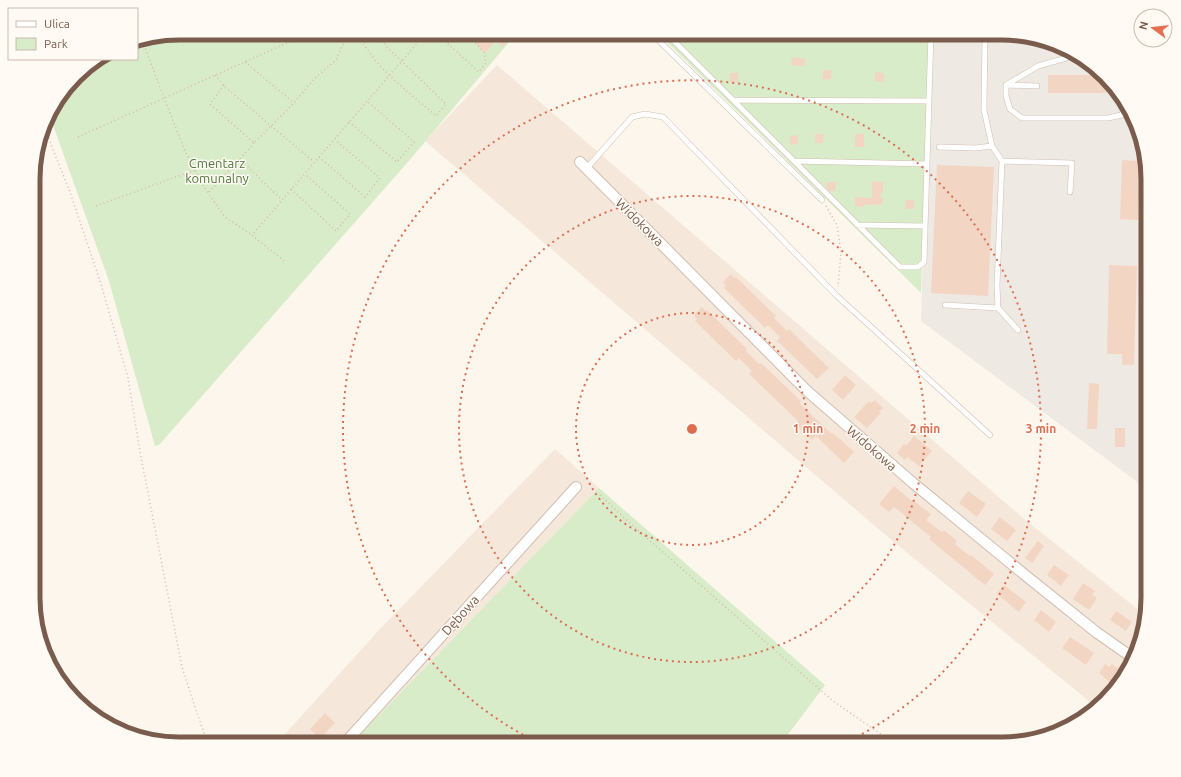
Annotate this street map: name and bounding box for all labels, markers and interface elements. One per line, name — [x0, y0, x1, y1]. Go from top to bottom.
legend — [8, 8, 138, 60]
north arrow — [1133, 8, 1173, 48]
text: Ulica — [44, 17, 70, 30]
text: N — [1136, 20, 1150, 31]
text: Park — [44, 37, 68, 50]
park label: Cmentarz komunalny — [185, 156, 249, 185]
street label: Widokowa — [613, 195, 667, 249]
centre of rings — [685, 422, 699, 436]
text: 1 min — [793, 422, 823, 435]
text: 2 min — [910, 422, 940, 435]
text: 3 min — [1026, 422, 1056, 435]
street label: Widokowa — [844, 423, 900, 473]
street label: Dębowa — [439, 592, 481, 638]

